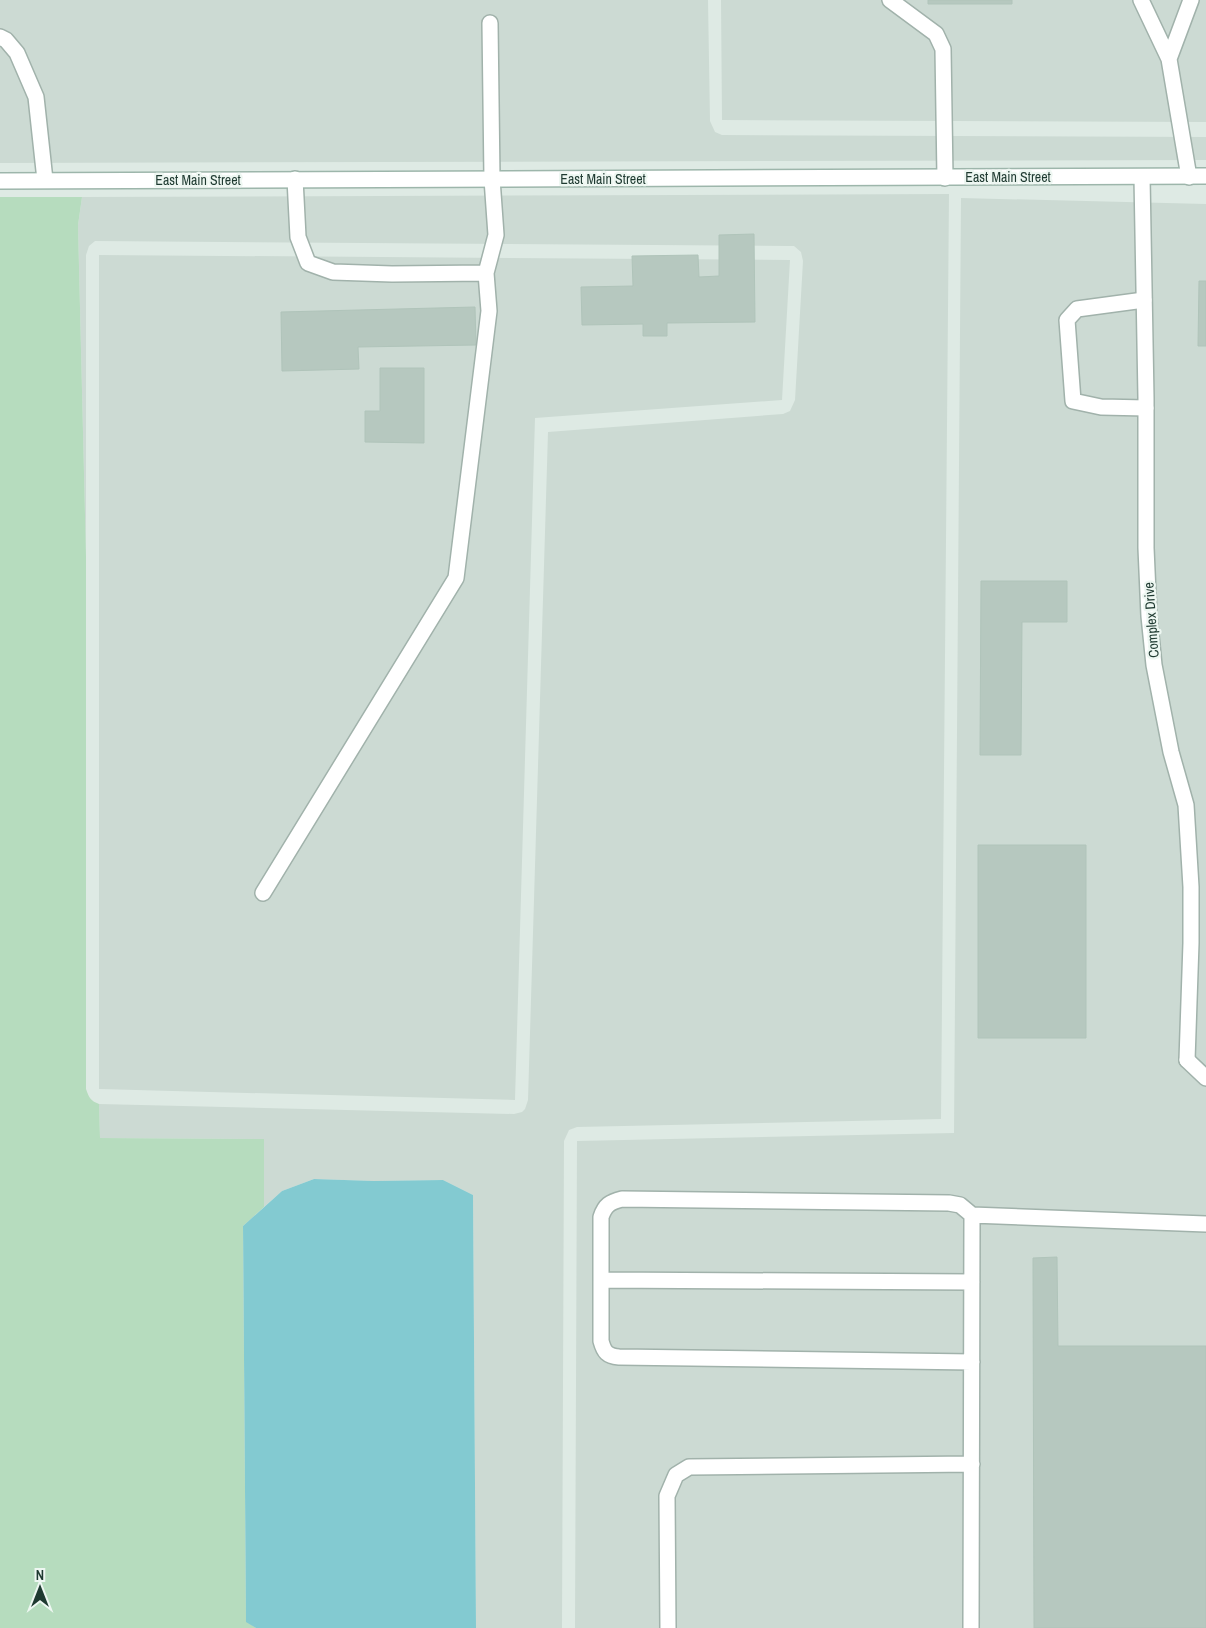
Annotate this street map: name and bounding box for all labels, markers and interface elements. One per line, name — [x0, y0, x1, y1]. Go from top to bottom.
street label: East Main Street — [965, 168, 1051, 186]
street label: East Main Street — [560, 170, 646, 188]
street label: East Main Street — [155, 171, 241, 189]
street label: Complex Drive — [1139, 582, 1163, 658]
north arrow — [15, 1563, 65, 1613]
text: N — [36, 1566, 44, 1584]

